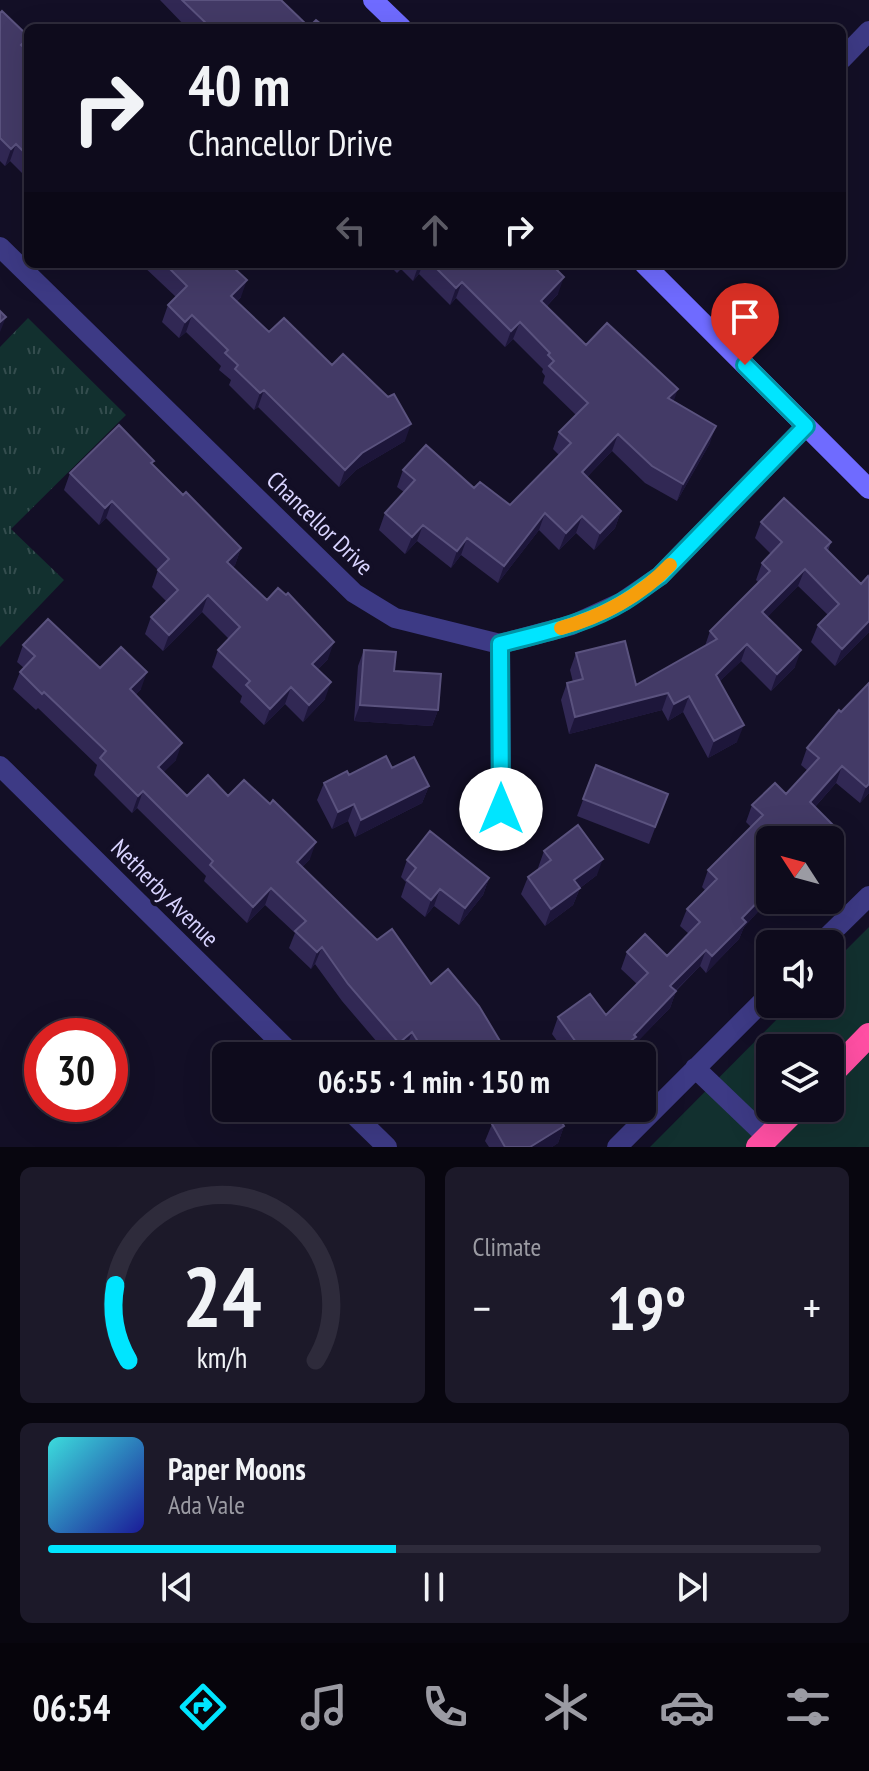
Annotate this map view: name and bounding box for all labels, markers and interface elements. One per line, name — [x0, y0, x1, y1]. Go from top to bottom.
text: 40 m — [188, 49, 290, 121]
icon: right — [56, 56, 160, 160]
text: Chancellor Drive — [188, 119, 393, 166]
icon: left — [329, 208, 373, 252]
icon: ahead — [413, 208, 457, 252]
icon: right — [497, 208, 541, 252]
pin — [711, 283, 779, 365]
icon: arrive — [723, 295, 767, 339]
street label: Chancellor Drive — [260, 464, 380, 582]
position arrow — [459, 767, 543, 851]
north arrow — [756, 826, 844, 914]
map controls — [756, 826, 844, 1122]
street label: Netherby Avenue — [104, 832, 226, 954]
button: sound — [756, 930, 844, 1018]
speed limit sign: 30 — [24, 1018, 128, 1122]
button: layers — [756, 1034, 844, 1122]
text: 06:55 · 1 min · 150 m — [318, 1062, 550, 1101]
text: Climate — [473, 1230, 541, 1263]
text: 24 — [182, 1242, 262, 1350]
text: 19° — [607, 1269, 686, 1347]
text: − — [473, 1279, 491, 1336]
text: + — [803, 1279, 821, 1336]
text: km/h — [197, 1339, 248, 1376]
text: Paper Moons — [168, 1449, 306, 1488]
text: Ada Vale — [168, 1488, 245, 1521]
icon: previous — [155, 1565, 199, 1609]
icon: pause — [412, 1565, 456, 1609]
icon: next — [670, 1565, 714, 1609]
icon: directions — [175, 1679, 231, 1735]
icon: music — [296, 1679, 352, 1735]
icon: phone — [417, 1679, 473, 1735]
icon: climate — [538, 1679, 594, 1735]
icon: car — [659, 1679, 715, 1735]
icon: filters — [780, 1679, 836, 1735]
text: 06:54 — [33, 1684, 110, 1731]

